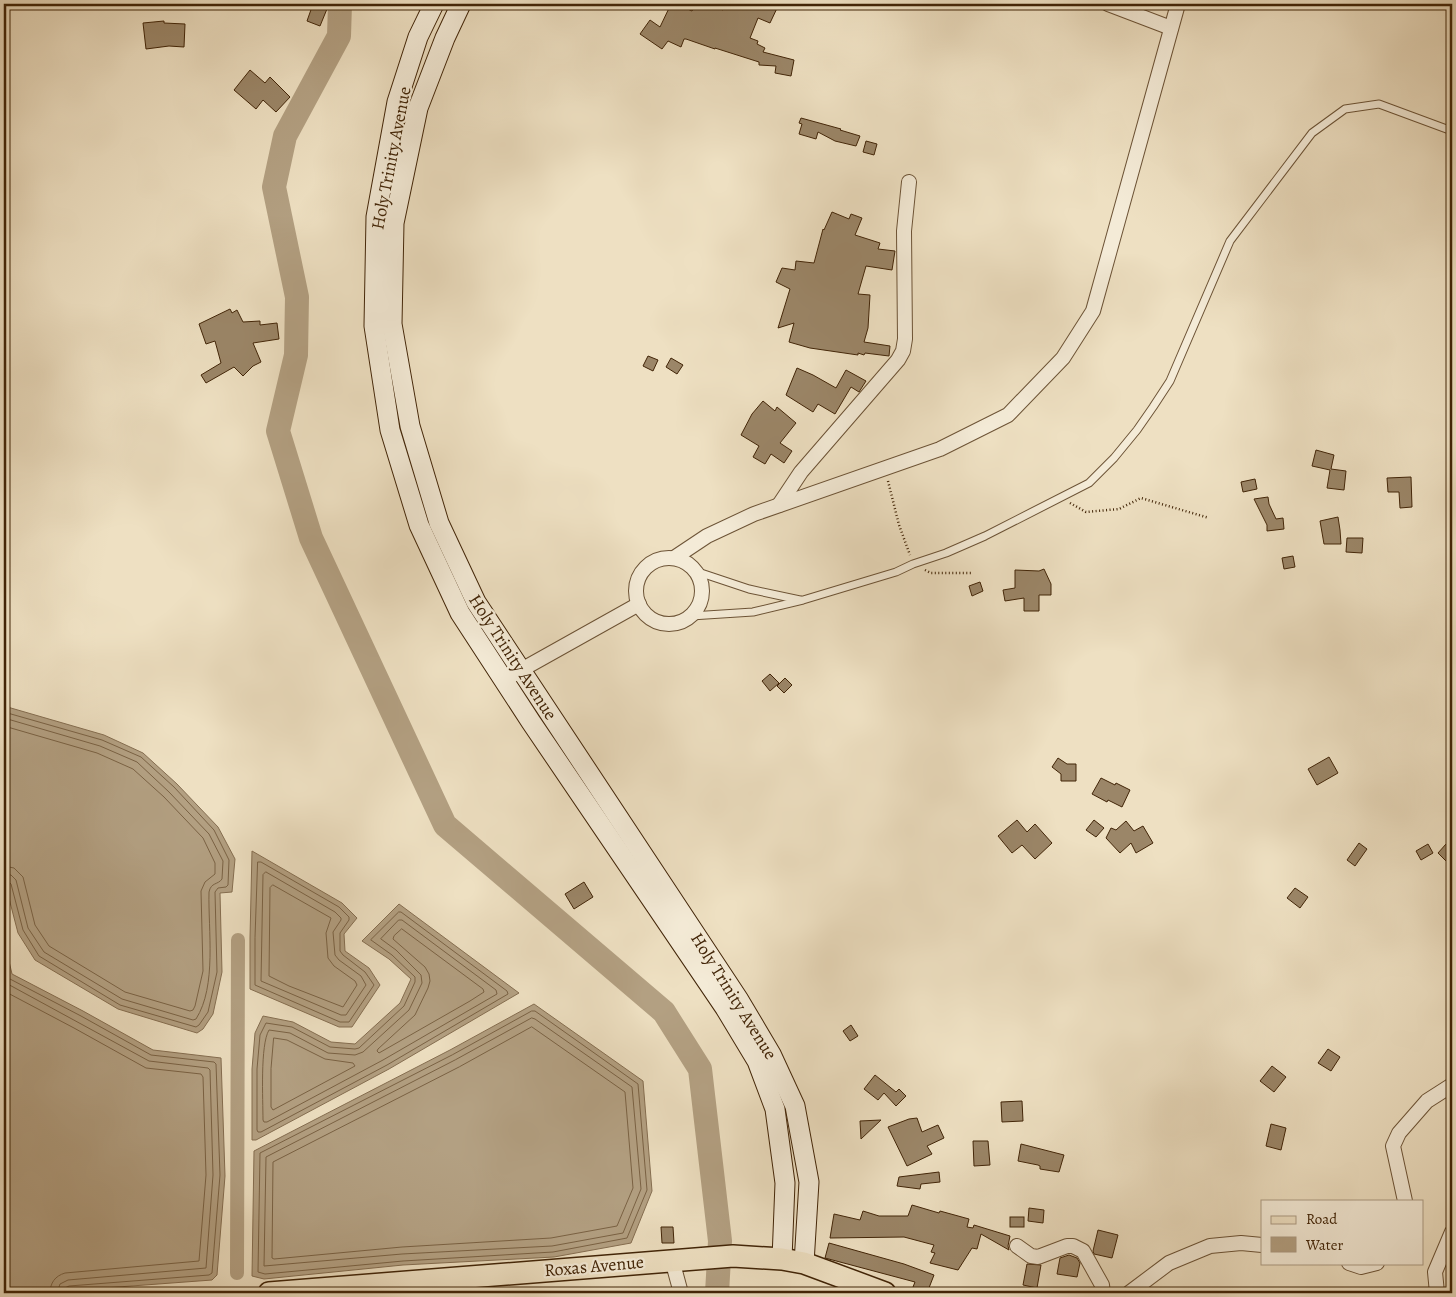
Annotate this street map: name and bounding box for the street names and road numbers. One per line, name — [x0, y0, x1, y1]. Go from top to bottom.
street label: Holy Trinity Avenue — [365, 84, 417, 232]
street label: Holy Trinity Avenue — [463, 589, 563, 725]
street label: Holy Trinity Avenue — [685, 928, 783, 1064]
street label: Roxas Avenue — [543, 1250, 645, 1282]

